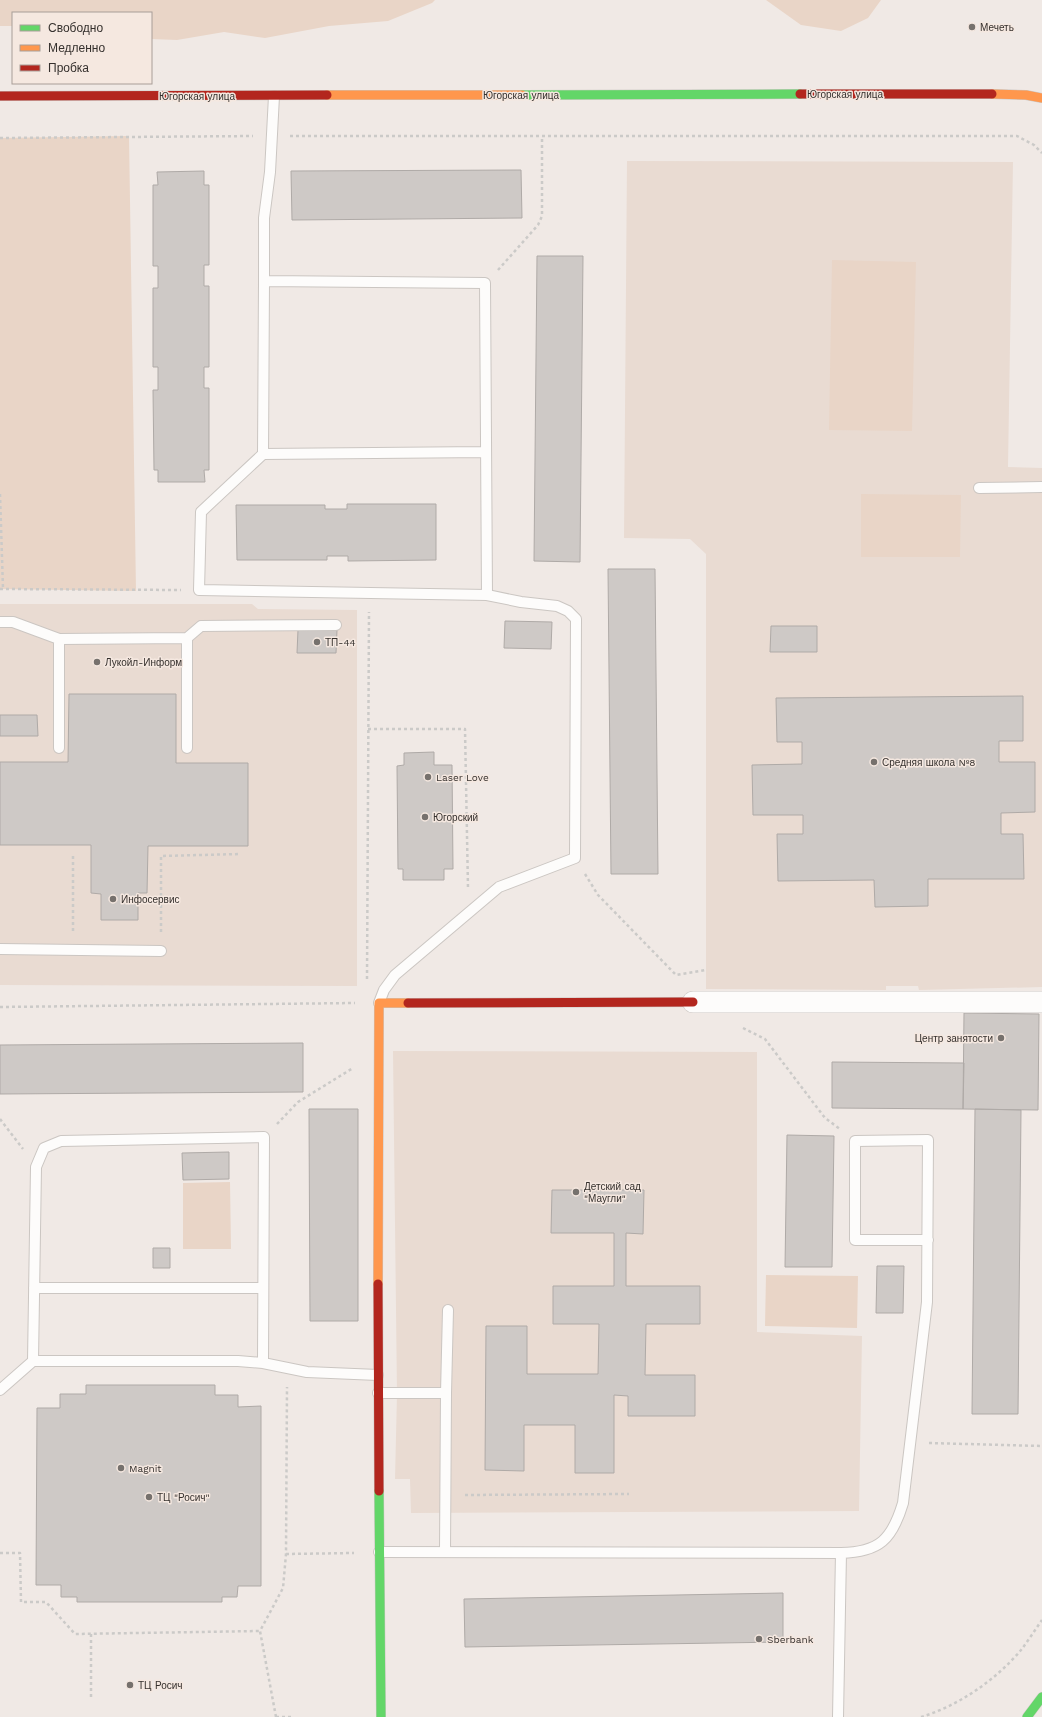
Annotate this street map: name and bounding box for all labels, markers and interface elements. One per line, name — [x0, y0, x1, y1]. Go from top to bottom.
legend — [12, 12, 152, 84]
text: Свободно — [48, 21, 103, 35]
marker: Мечеть — [967, 22, 977, 32]
place label: Мечеть — [980, 22, 1014, 33]
text: Медленно — [48, 41, 105, 55]
text: Пробка — [48, 61, 89, 75]
street label: Югорская улица — [807, 89, 884, 100]
street label: Югорская улица — [483, 90, 560, 101]
street label: Югорская улица — [159, 91, 236, 102]
marker: ТП-44 — [312, 637, 322, 647]
place label: ТП-44 — [325, 637, 356, 648]
marker: Лукойл-Информ — [92, 657, 102, 667]
place label: Лукойл-Информ — [105, 657, 182, 668]
marker: Средняя школа №8 — [869, 757, 879, 767]
place label: Средняя школа №8 — [882, 757, 975, 768]
marker: Laser Love — [423, 772, 433, 782]
place label: Laser Love — [436, 772, 489, 783]
marker: Югорский — [420, 812, 430, 822]
place label: Югорский — [433, 812, 478, 823]
marker: Инфосервис — [108, 894, 118, 904]
place label: Инфосервис — [121, 894, 180, 905]
place label: Центр занятости — [915, 1033, 993, 1044]
marker: Центр занятости — [996, 1033, 1006, 1043]
place label: Детский сад "Маугли" — [584, 1181, 641, 1204]
marker: Детский сад "Маугли" — [571, 1187, 581, 1197]
marker: Magnit — [116, 1463, 126, 1473]
place label: Magnit — [129, 1463, 162, 1474]
marker: ТЦ "Росич" — [144, 1492, 154, 1502]
place label: ТЦ "Росич" — [157, 1492, 210, 1503]
marker: Sberbank — [754, 1634, 764, 1644]
place label: Sberbank — [767, 1634, 814, 1645]
marker: ТЦ Росич — [125, 1680, 135, 1690]
place label: ТЦ Росич — [138, 1680, 183, 1691]

